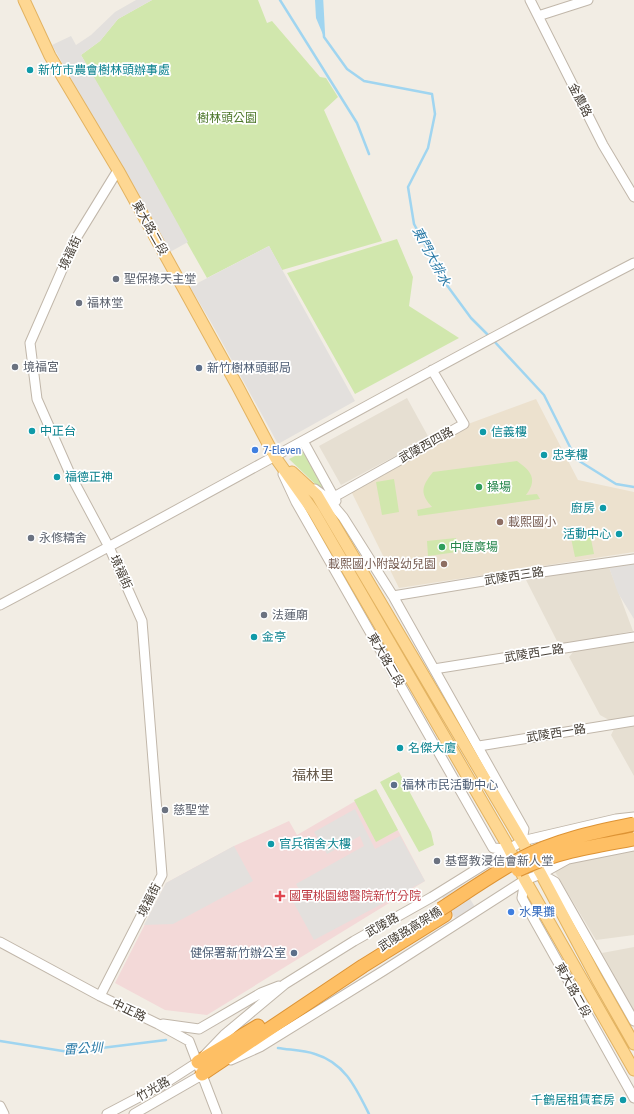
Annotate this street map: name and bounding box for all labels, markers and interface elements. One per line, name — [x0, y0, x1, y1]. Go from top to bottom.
place label: 新竹市農會樹林頭辦事處 — [38, 63, 170, 77]
marker: 新竹市農會樹林頭辦事處 — [25, 65, 35, 75]
street label: 金農路 — [566, 81, 594, 119]
park label: 樹林頭公園 — [197, 111, 257, 125]
street label: 東大路二段 — [129, 198, 171, 258]
water label: 東門大排水 — [410, 224, 454, 289]
street label: 境福街 — [56, 234, 84, 272]
place label: 聖保祿天主堂 — [124, 272, 196, 286]
marker: 聖保祿天主堂 — [111, 274, 121, 284]
place label: 福林堂 — [87, 296, 123, 310]
marker: 福林堂 — [74, 298, 84, 308]
place label: 境福宮 — [23, 360, 59, 374]
place label: 新竹樹林頭郵局 — [207, 361, 291, 375]
marker: 境福宮 — [10, 362, 20, 372]
marker: 新竹樹林頭郵局 — [194, 363, 204, 373]
place label: 中正台 — [40, 424, 76, 438]
street label: 武陵西四路 — [396, 424, 456, 466]
place label: 信義樓 — [491, 425, 527, 439]
marker: 中正台 — [27, 426, 37, 436]
marker: 信義樓 — [478, 427, 488, 437]
place label: 7-Eleven — [263, 443, 301, 457]
marker: 7-Eleven — [250, 445, 260, 455]
place label: 忠孝樓 — [552, 448, 588, 462]
marker: 忠孝樓 — [539, 450, 549, 460]
place label: 福德正神 — [65, 470, 113, 484]
marker: 福德正神 — [52, 472, 62, 482]
place label: 操場 — [487, 480, 511, 494]
marker: 操場 — [474, 482, 484, 492]
place label: 廚房 — [571, 501, 595, 515]
marker: 廚房 — [598, 503, 608, 513]
place label: 載熙國小 — [508, 515, 556, 529]
marker: 載熙國小 — [495, 517, 505, 527]
place label: 活動中心 — [563, 527, 611, 541]
marker: 活動中心 — [614, 529, 624, 539]
place label: 永修精舍 — [39, 531, 87, 545]
marker: 永修精舍 — [26, 533, 36, 543]
place label: 中庭廣場 — [450, 540, 498, 554]
marker: 中庭廣場 — [437, 542, 447, 552]
street label: 境福街 — [107, 553, 135, 591]
place label: 載熙國小附設幼兒園 — [328, 557, 436, 571]
marker: 載熙國小附設幼兒園 — [439, 559, 449, 569]
street label: 武陵西三路 — [483, 564, 545, 588]
place label: 法蓮廟 — [272, 608, 308, 622]
marker: 法蓮廟 — [259, 610, 269, 620]
place label: 金亭 — [262, 630, 286, 644]
street label: 東大路二段 — [365, 631, 407, 689]
marker: 金亭 — [249, 632, 259, 642]
street label: 武陵西二路 — [503, 641, 565, 665]
street label: 武陵西一路 — [525, 721, 587, 745]
place label: 名傑大廈 — [408, 741, 456, 755]
marker: 名傑大廈 — [395, 743, 405, 753]
district label: 福林里 — [292, 767, 334, 783]
place label: 福林市民活動中心 — [402, 778, 498, 792]
marker: 福林市民活動中心 — [389, 780, 399, 790]
place label: 慈聖堂 — [173, 803, 209, 817]
marker: 慈聖堂 — [160, 805, 170, 815]
place label: 官兵宿舍大樓 — [279, 837, 351, 851]
marker: 官兵宿舍大樓 — [266, 839, 276, 849]
place label: 基督教浸信會新人堂 — [445, 854, 553, 868]
marker: 基督教浸信會新人堂 — [432, 856, 442, 866]
street label: 境福街 — [135, 881, 163, 919]
place label: 國軍桃園總醫院新竹分院 — [289, 889, 421, 903]
marker: 國軍桃園總醫院新竹分院 — [274, 890, 286, 902]
street label: 武陵路高架橋 — [376, 904, 444, 954]
place label: 水果攤 — [519, 905, 555, 919]
marker: 水果攤 — [506, 907, 516, 917]
street label: 武陵路 — [363, 910, 401, 940]
place label: 健保署新竹辦公室 — [190, 946, 286, 960]
marker: 健保署新竹辦公室 — [289, 948, 299, 958]
street label: 東大路二段 — [552, 960, 594, 1020]
street label: 中正路 — [110, 996, 148, 1024]
water label: 雷公圳 — [63, 1040, 105, 1057]
street label: 竹光路 — [134, 1074, 172, 1104]
place label: 千鶴居租賃套房 — [531, 1093, 615, 1107]
marker: 千鶴居租賃套房 — [618, 1095, 628, 1105]

